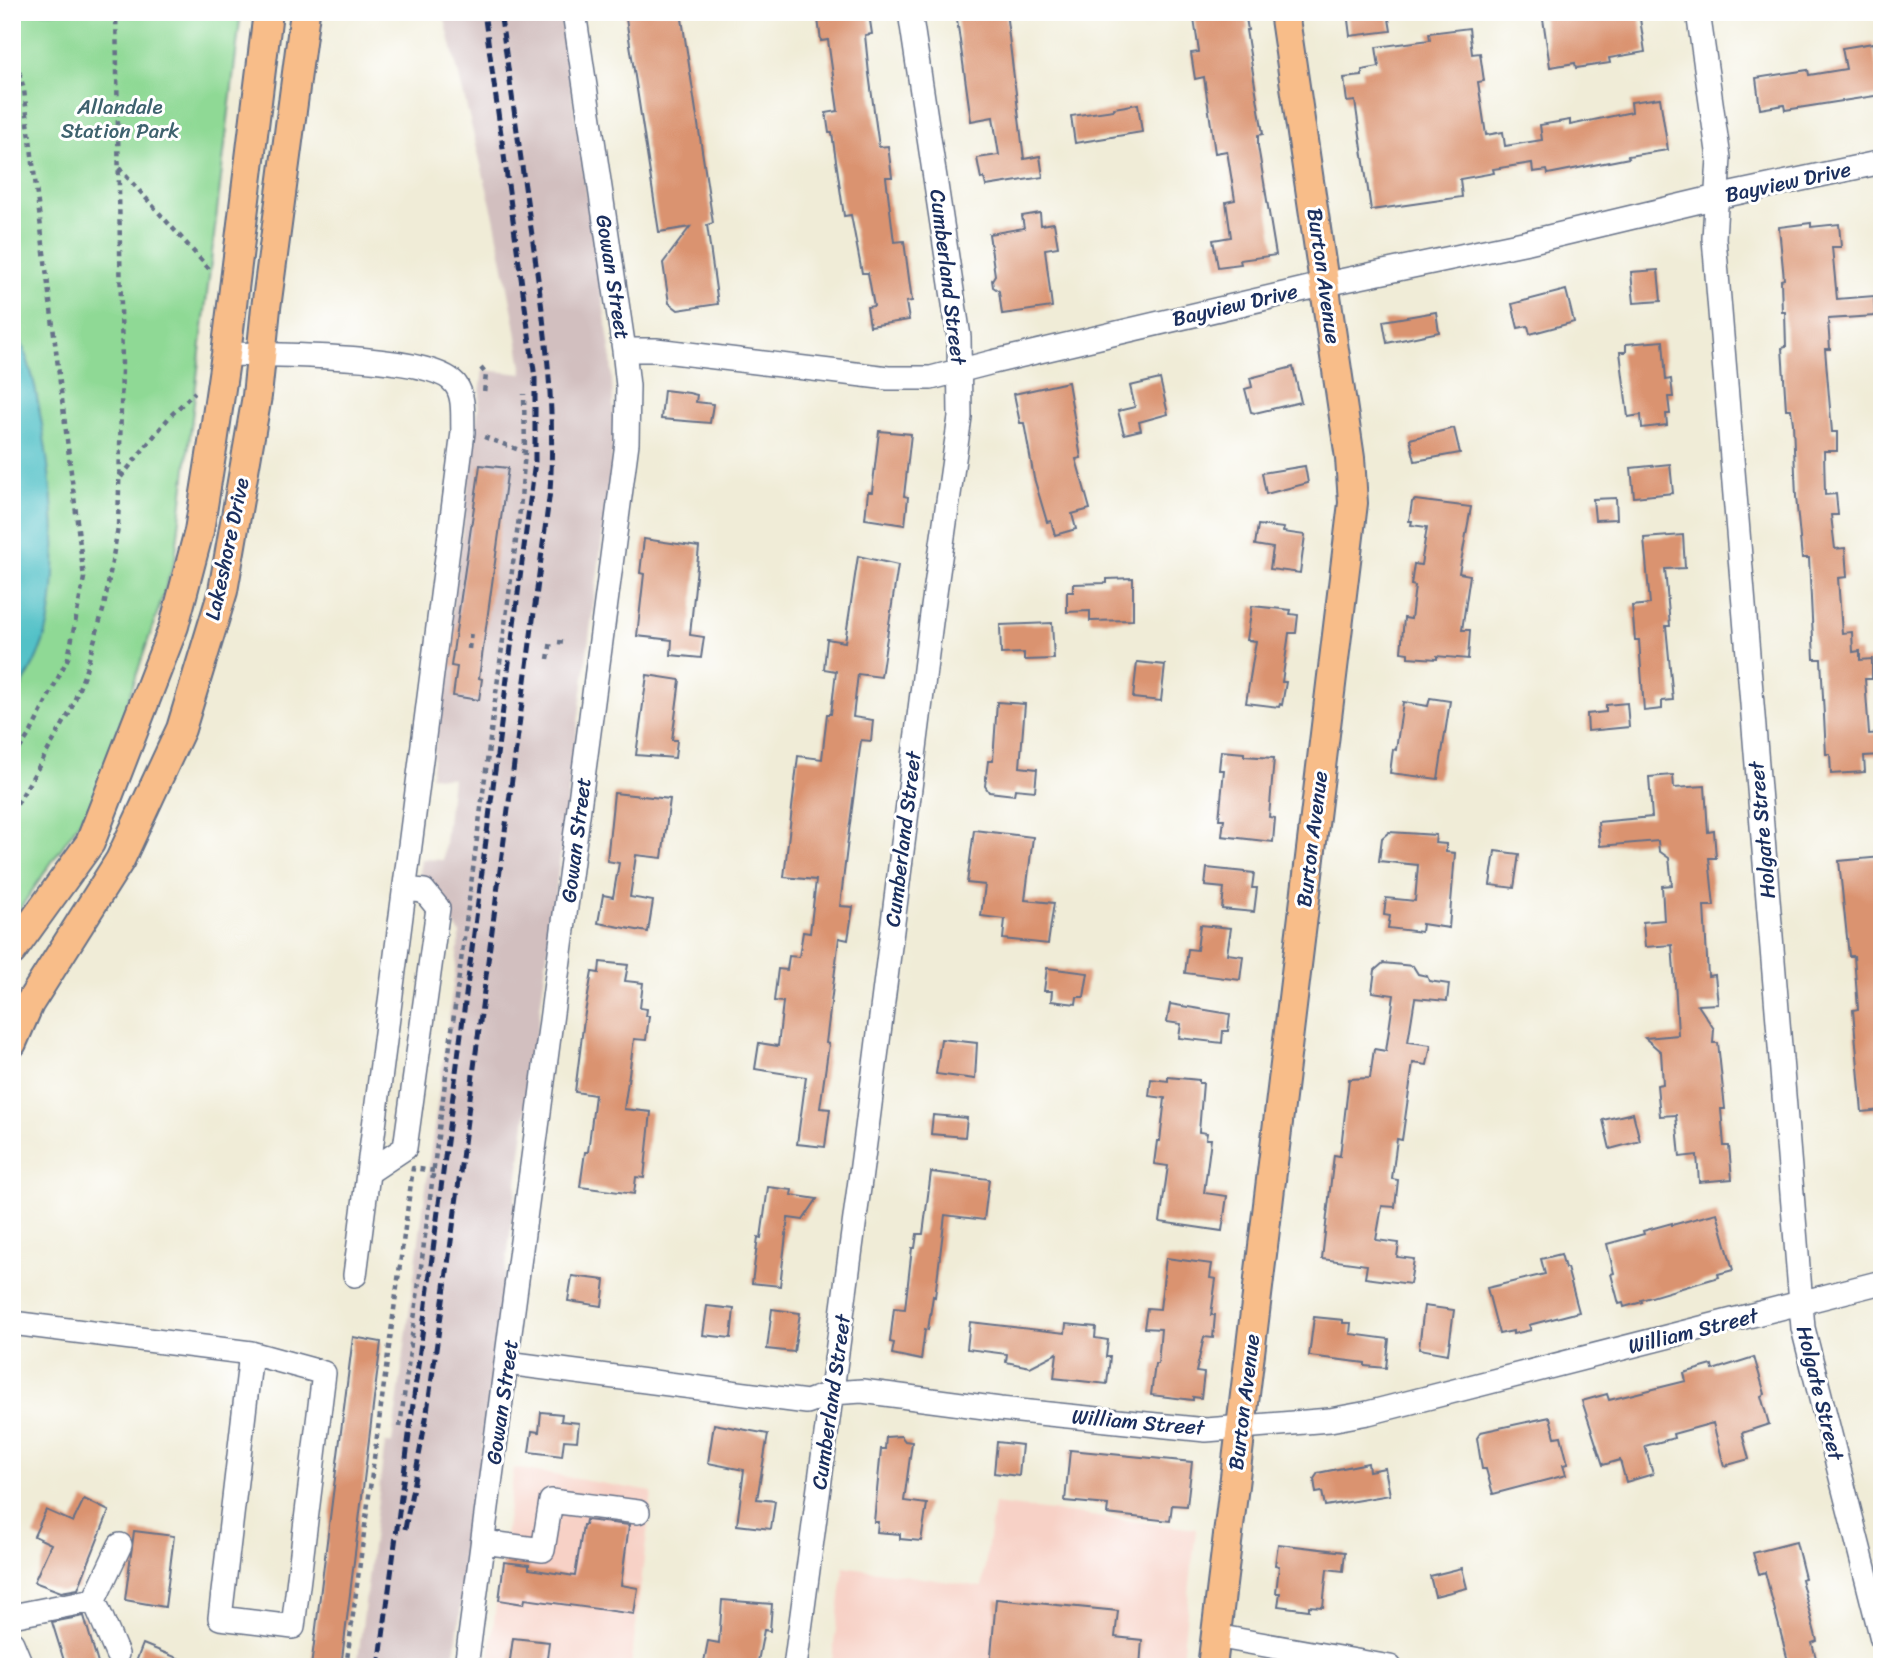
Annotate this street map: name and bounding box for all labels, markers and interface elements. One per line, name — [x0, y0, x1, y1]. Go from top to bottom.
park label: Allandale Station Park — [61, 88, 179, 150]
street label: Bayview Drive — [1722, 150, 1855, 214]
street label: Cumberland Street — [918, 187, 978, 368]
street label: Burton Avenue — [1296, 206, 1352, 347]
street label: Gowan Street — [584, 212, 642, 342]
street label: Bayview Drive — [1168, 272, 1302, 338]
street label: Lakeshore Drive — [193, 474, 261, 624]
street label: Cumberland Street — [873, 748, 933, 929]
street label: Holgate Street — [1737, 758, 1787, 900]
street label: Burton Avenue — [1285, 769, 1339, 909]
street label: Gowan Street — [549, 775, 603, 905]
street label: William Street — [1624, 1296, 1764, 1366]
street label: Cumberland Street — [800, 1310, 862, 1492]
street label: Holgate Street — [1785, 1322, 1855, 1466]
street label: Burton Avenue — [1217, 1332, 1271, 1472]
street label: Gowan Street — [474, 1337, 530, 1467]
street label: William Street — [1070, 1397, 1207, 1447]

